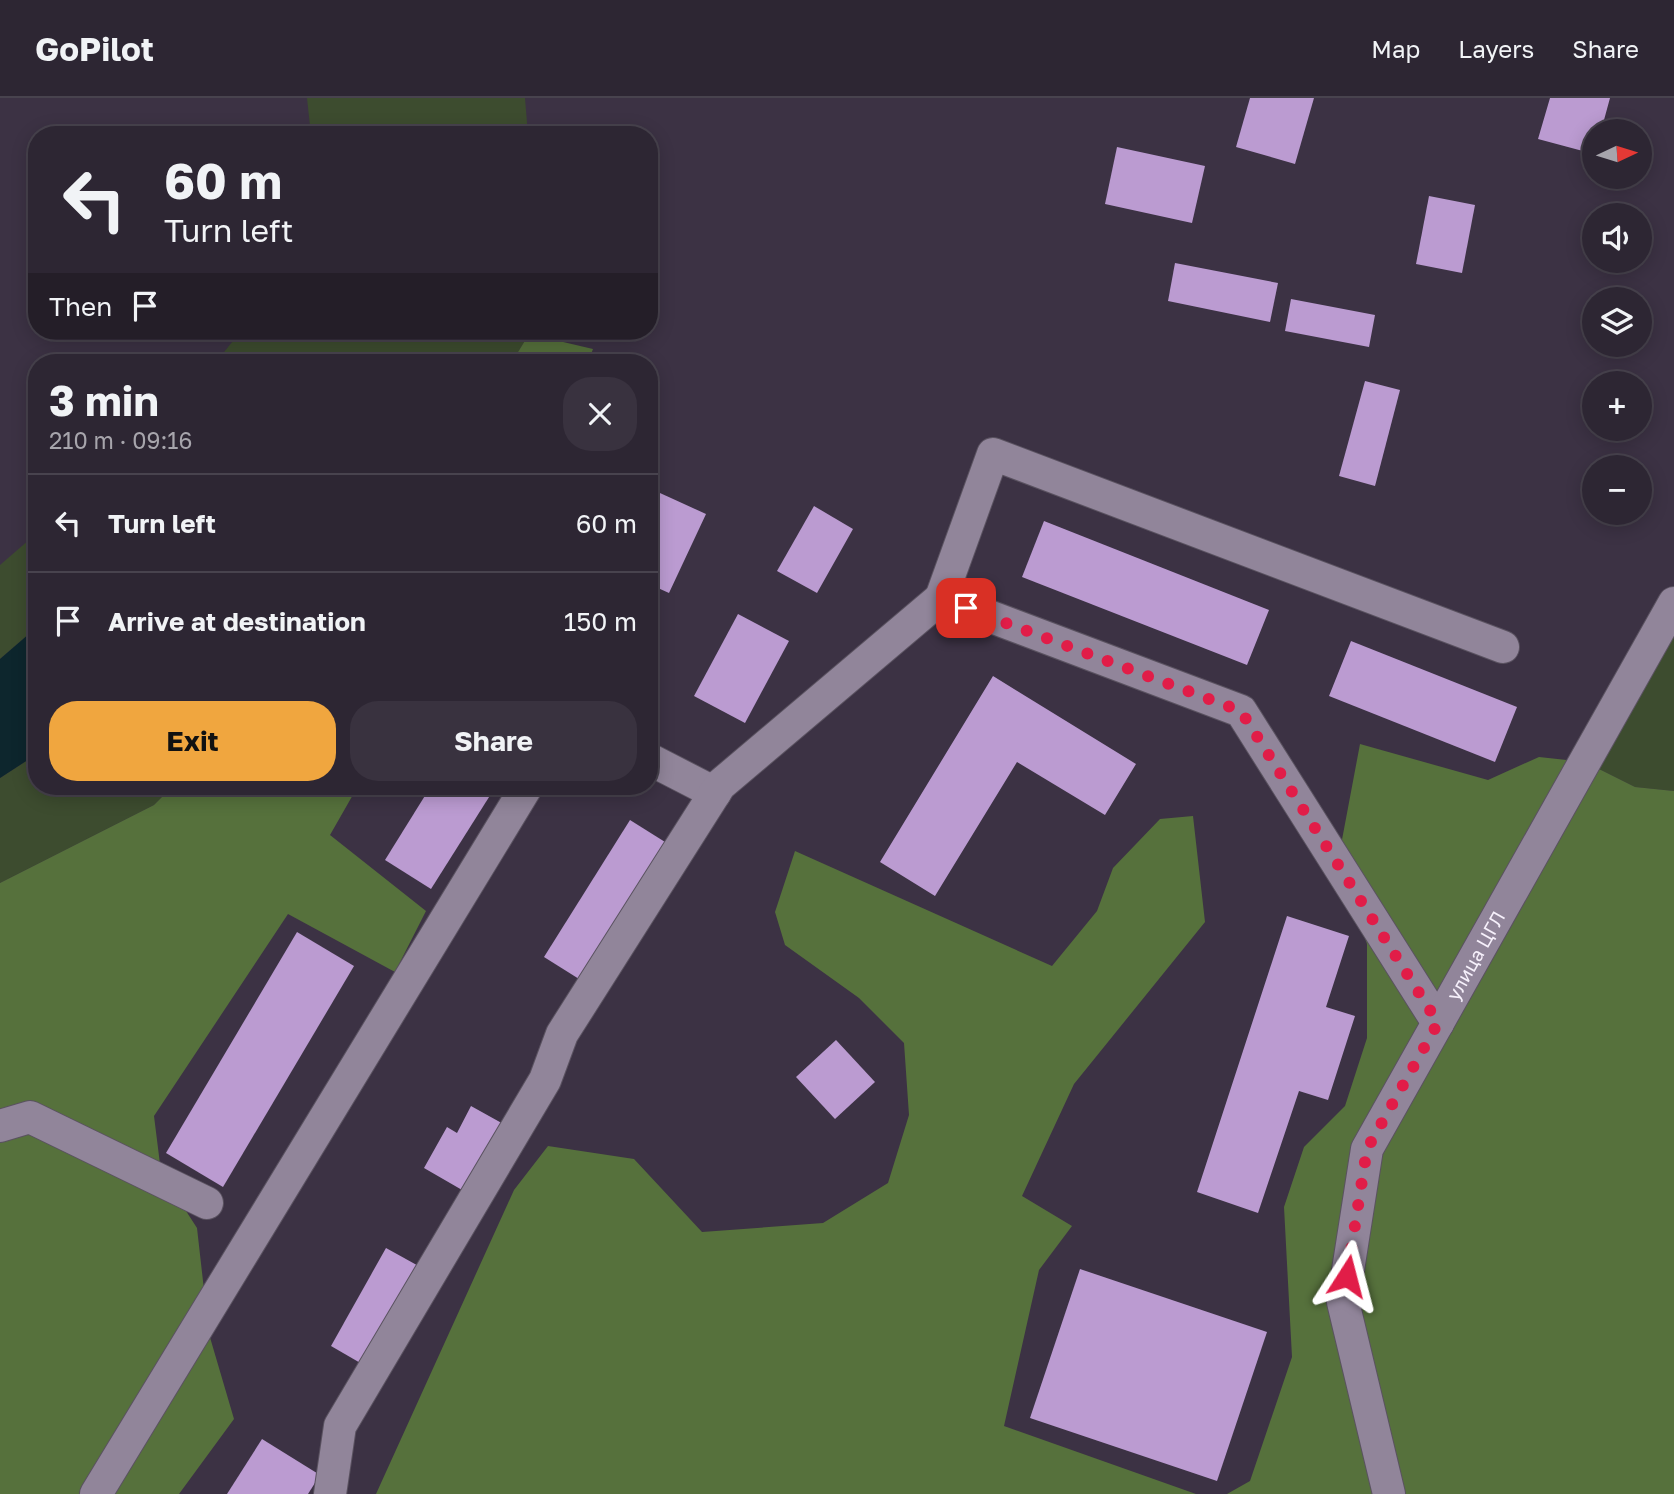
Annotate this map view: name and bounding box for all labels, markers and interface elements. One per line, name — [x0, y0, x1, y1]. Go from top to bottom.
text: GoPilot — [35, 29, 154, 68]
text: Map — [1371, 34, 1420, 63]
text: Layers — [1458, 34, 1534, 63]
text: Share — [1572, 34, 1639, 63]
north arrow — [1582, 119, 1652, 189]
map controls — [1582, 119, 1652, 525]
text: 60 m — [164, 151, 282, 210]
icon: left — [49, 154, 140, 245]
button: sound — [1582, 203, 1652, 273]
text: Turn left — [164, 211, 293, 249]
icon: arrive — [126, 287, 164, 325]
button: layers — [1582, 287, 1652, 357]
text: Then — [49, 291, 112, 322]
button: + — [1582, 371, 1652, 441]
text: 3 min — [49, 375, 159, 425]
button: close — [563, 377, 637, 451]
text: 210 m · 09:16 — [49, 426, 192, 454]
button: − — [1582, 455, 1652, 525]
icon: left — [49, 504, 87, 542]
text: Turn left — [108, 508, 216, 539]
text: 60 m — [576, 508, 637, 539]
pin — [936, 578, 996, 638]
icon: arrive — [947, 589, 985, 627]
icon: arrive — [49, 602, 87, 640]
text: Arrive at destination — [108, 606, 366, 637]
text: 150 m — [564, 606, 637, 637]
button: Exit — [49, 701, 336, 781]
button: Share — [350, 701, 637, 781]
street label: улица ЦГЛ — [1441, 907, 1509, 1004]
position arrow — [1310, 1239, 1384, 1313]

